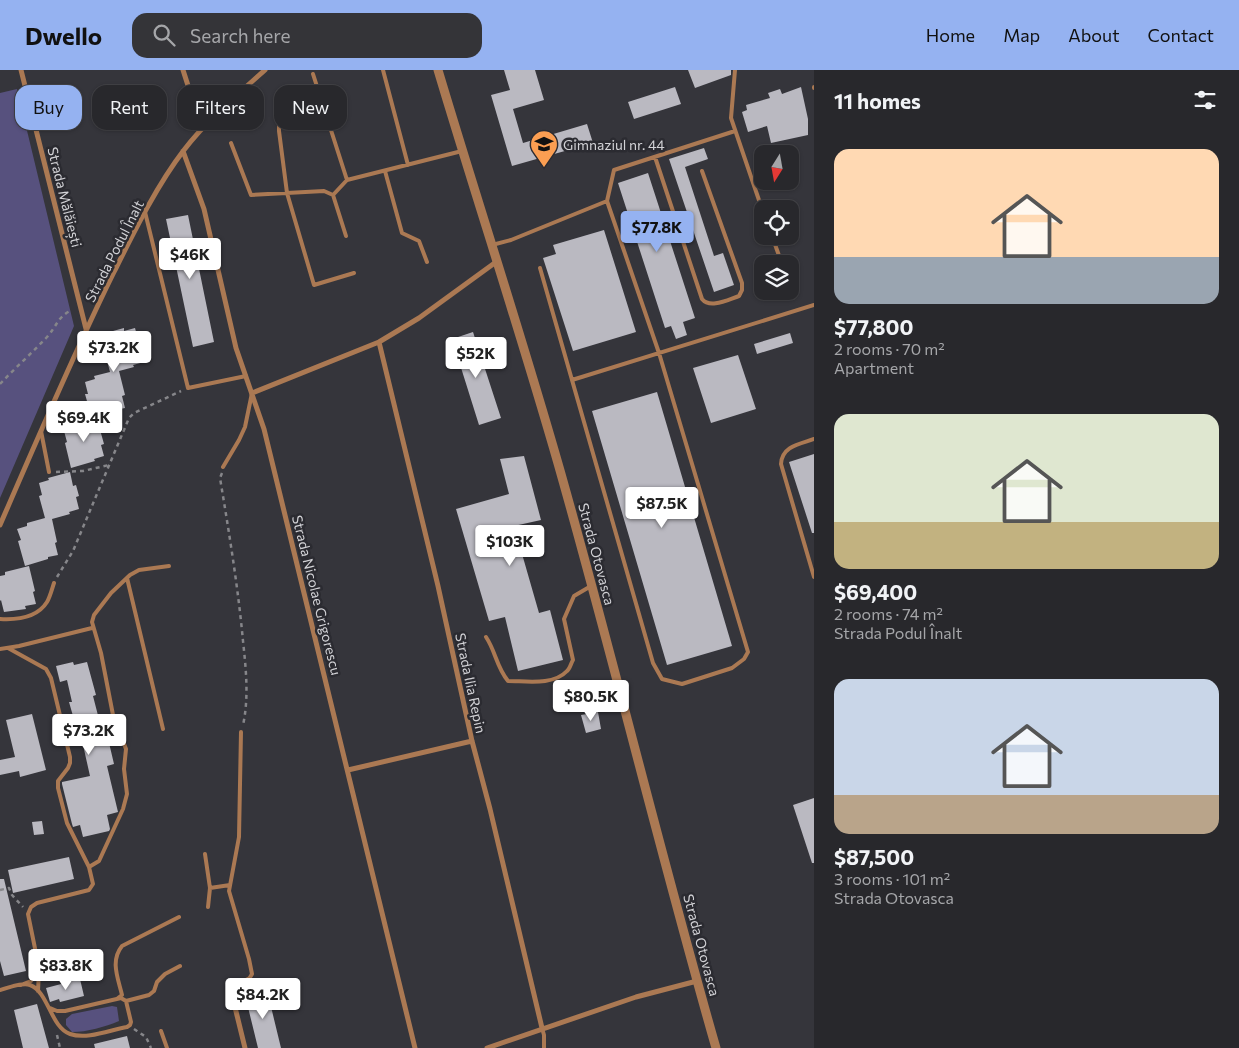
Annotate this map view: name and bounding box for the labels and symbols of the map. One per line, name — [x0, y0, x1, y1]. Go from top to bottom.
school or university icon: Gimnaziul nr. 44 — [529, 129, 559, 168]
place label: Gimnaziul nr. 44 — [563, 136, 665, 153]
street label: Strada Mălăiești — [43, 145, 86, 249]
north arrow — [754, 145, 799, 190]
street label: Strada Podul Înalt — [81, 197, 147, 305]
pin: $77.8K — [616, 210, 698, 253]
pin: $46K — [160, 238, 220, 280]
pin: $73.2K — [73, 330, 155, 373]
pin: $52K — [446, 336, 506, 379]
pin: $69.4K — [43, 400, 125, 443]
pin: $87.5K — [621, 486, 703, 529]
street label: Strada Otovasca — [575, 501, 619, 607]
street label: Strada Nicolae Grigorescu — [289, 513, 345, 677]
pin: $103K — [475, 524, 545, 567]
street label: Strada Ilia Repin — [452, 631, 490, 735]
pin: $80.5K — [550, 680, 632, 722]
pin: $73.2K — [48, 714, 130, 756]
street label: Strada Otovasca — [680, 892, 724, 998]
pin: $83.8K — [25, 948, 107, 991]
pin: $84.2K — [222, 978, 304, 1020]

